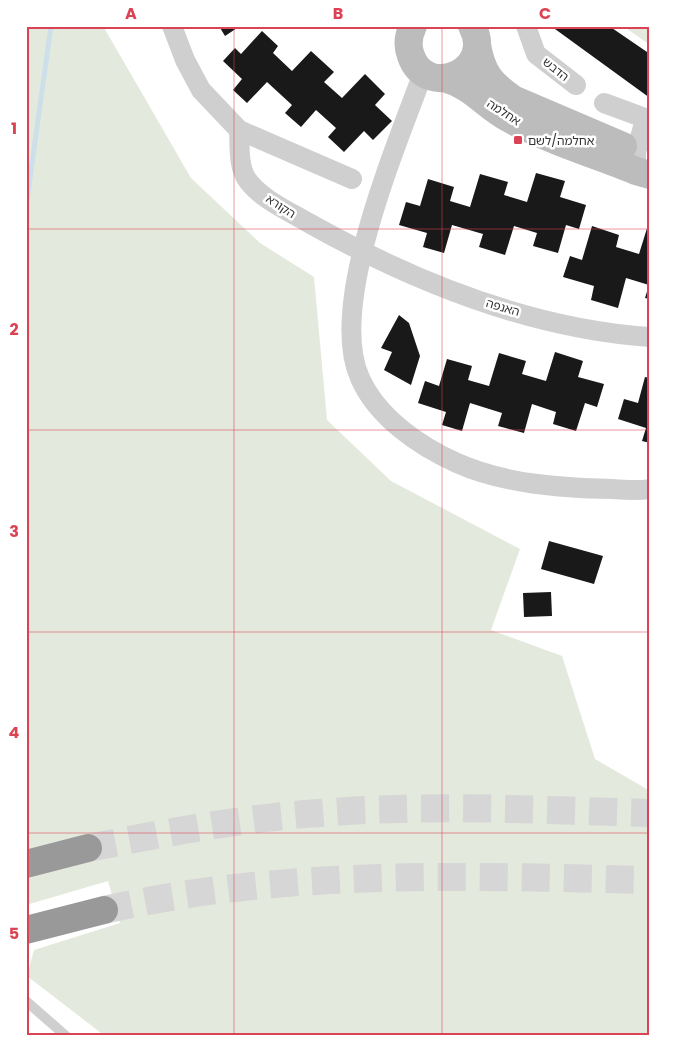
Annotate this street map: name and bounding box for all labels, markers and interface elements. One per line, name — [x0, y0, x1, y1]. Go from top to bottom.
text: A — [125, 2, 137, 25]
text: B — [333, 2, 343, 25]
text: C — [539, 2, 551, 25]
street label: הדבש — [539, 53, 573, 85]
street label: אחלמה — [484, 95, 525, 129]
text: 1 — [11, 117, 17, 140]
place label: אחלמה/לשם — [528, 132, 595, 149]
marker: אחלמה/לשם — [512, 134, 524, 146]
street label: הקורא — [263, 190, 299, 222]
street label: האנפה — [484, 294, 522, 320]
text: 2 — [9, 318, 19, 341]
text: 3 — [9, 520, 19, 543]
text: 4 — [9, 721, 20, 744]
text: 5 — [9, 922, 19, 945]

